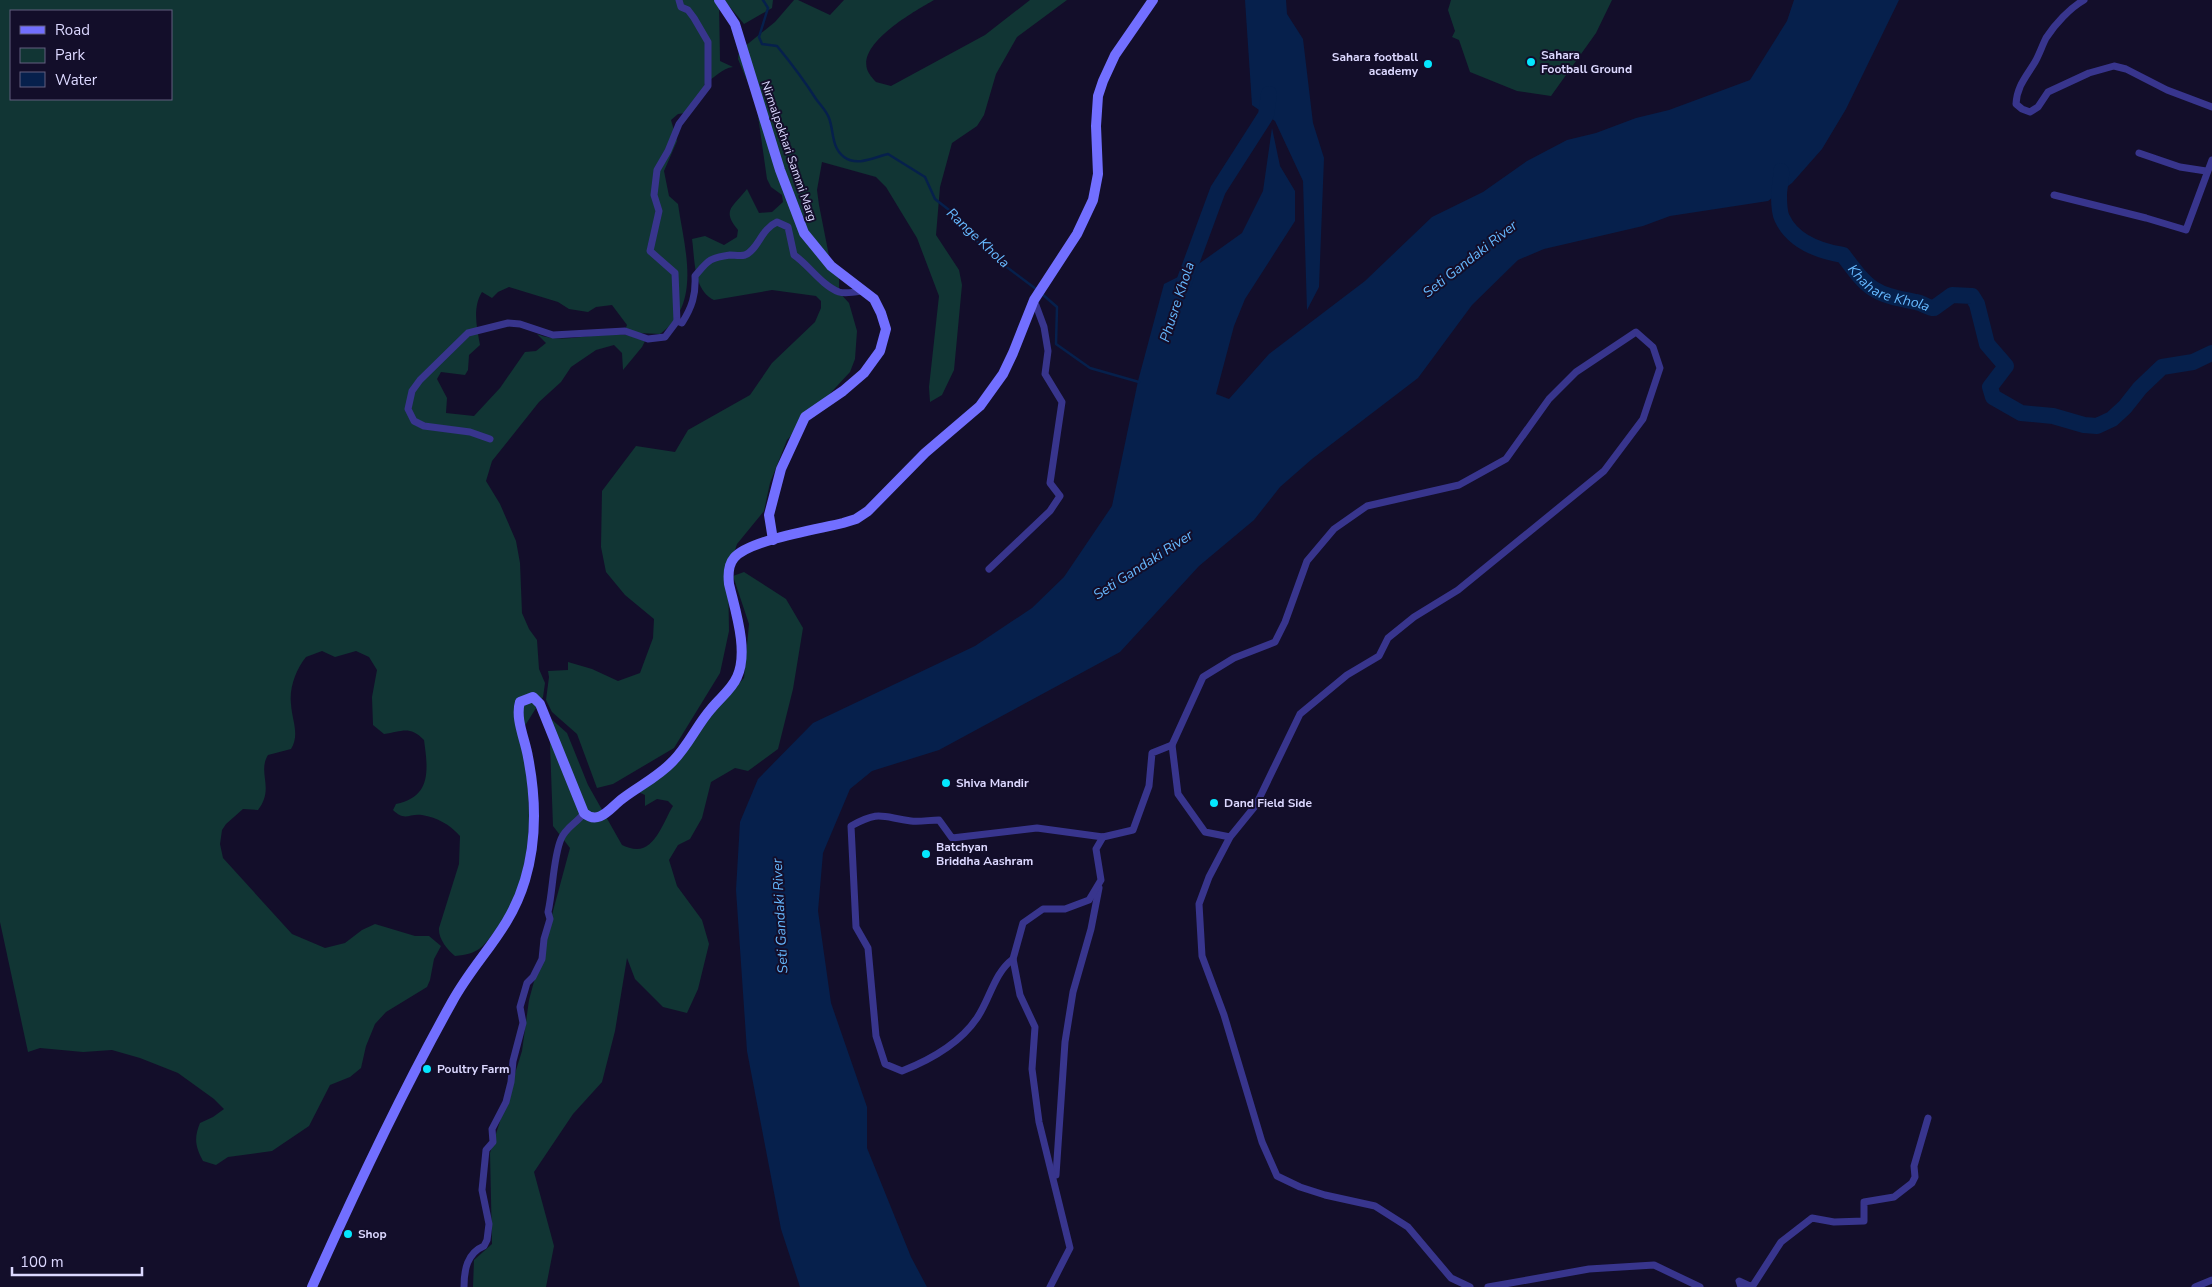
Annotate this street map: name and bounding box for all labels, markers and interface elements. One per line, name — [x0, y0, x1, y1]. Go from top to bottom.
legend — [10, 10, 172, 100]
text: Road — [55, 20, 90, 40]
text: Park — [55, 45, 85, 65]
place label: Sahara Football Ground — [1541, 47, 1632, 77]
place label: Sahara football academy — [1332, 49, 1419, 79]
marker: Sahara Football Ground — [1525, 56, 1537, 68]
marker: Sahara football academy — [1422, 58, 1434, 70]
text: Water — [55, 70, 98, 90]
street label: Nirmalpokhari Sammi Marg — [757, 79, 821, 223]
water label: Range Khola — [942, 204, 1014, 272]
water label: Seti Gandaki River — [1419, 216, 1522, 302]
water label: Phusre Khola — [1155, 259, 1199, 345]
water label: Khahare Khola — [1844, 260, 1933, 316]
water label: Seti Gandaki River — [1090, 525, 1197, 604]
place label: Shiva Mandir — [956, 775, 1029, 791]
marker: Shiva Mandir — [940, 777, 952, 789]
place label: Dand Field Side — [1224, 795, 1313, 811]
marker: Dand Field Side — [1208, 797, 1220, 809]
place label: Batchyan Briddha Aashram — [936, 839, 1033, 869]
marker: Batchyan Briddha Aashram — [920, 848, 932, 860]
water label: Seti Gandaki River — [767, 857, 792, 974]
place label: Poultry Farm — [437, 1061, 510, 1077]
marker: Poultry Farm — [421, 1063, 433, 1075]
place label: Shop — [358, 1226, 387, 1242]
marker: Shop — [342, 1228, 354, 1240]
scale bar — [12, 1244, 142, 1276]
text: 100 m — [20, 1252, 64, 1272]

